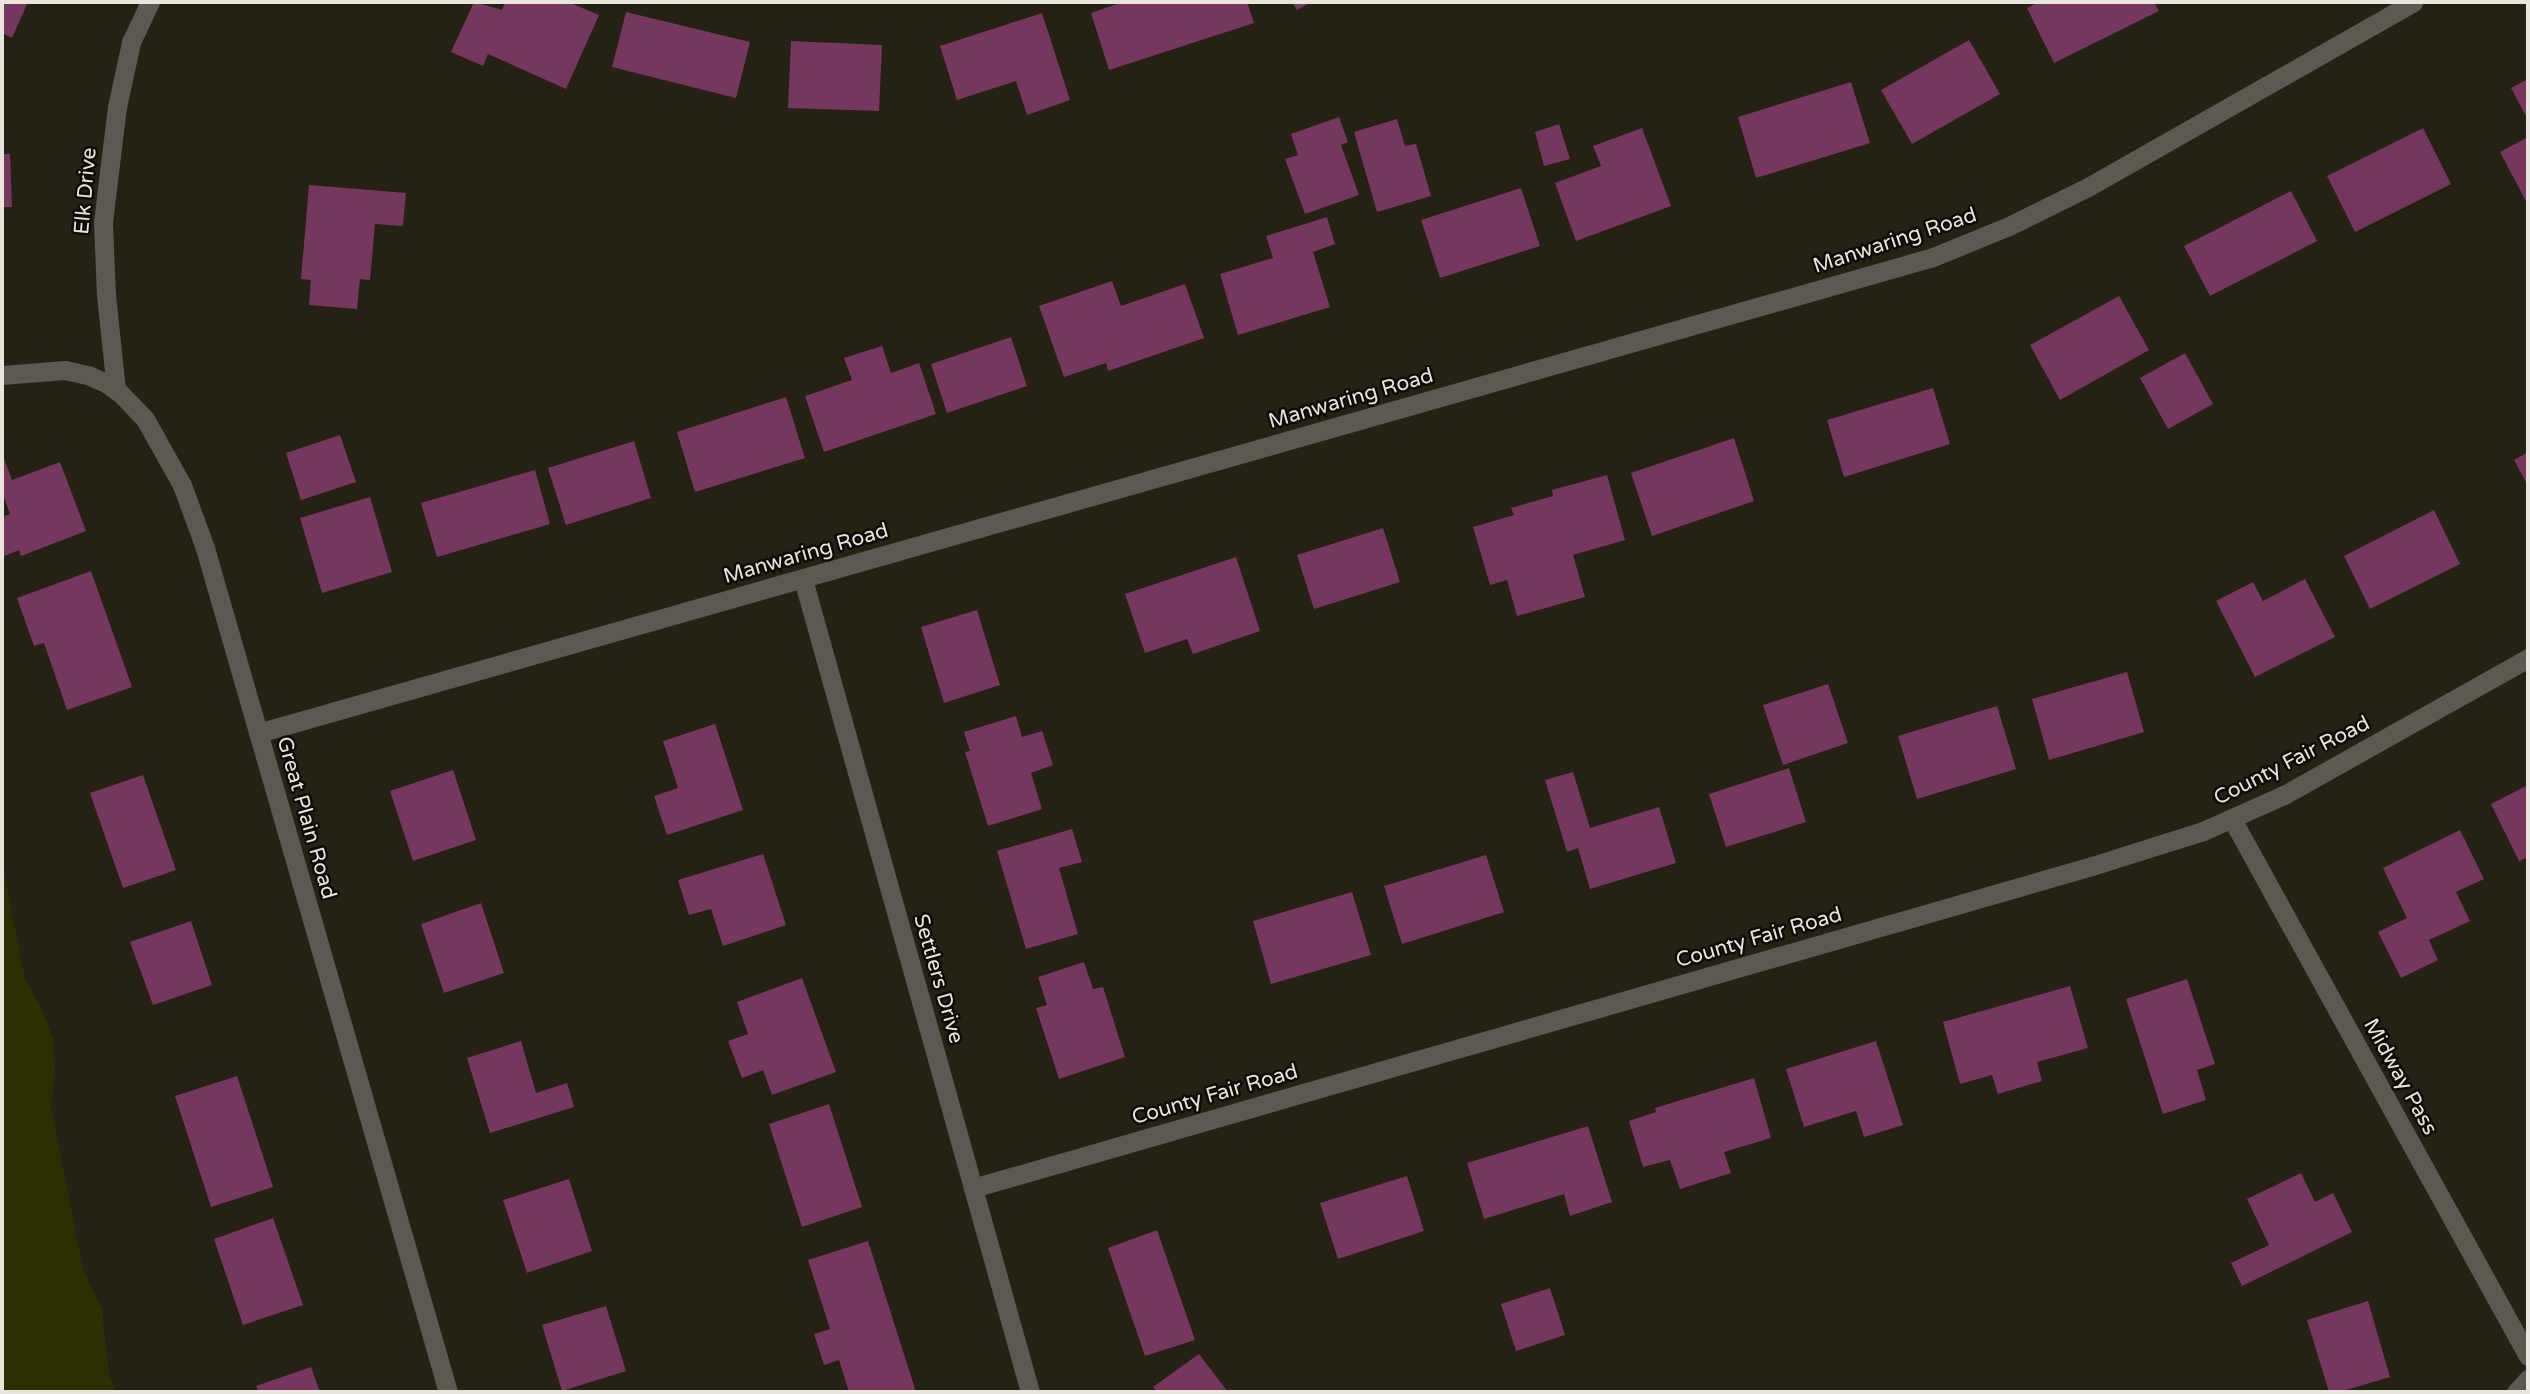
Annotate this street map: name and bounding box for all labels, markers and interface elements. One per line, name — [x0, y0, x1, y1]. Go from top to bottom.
street label: Elk Drive — [70, 146, 102, 236]
street label: Manwaring Road — [1810, 203, 1980, 279]
street label: Manwaring Road — [1266, 363, 1436, 435]
street label: Manwaring Road — [721, 518, 891, 590]
street label: County Fair Road — [2210, 711, 2374, 811]
street label: Great Plain Road — [271, 734, 341, 902]
street label: County Fair Road — [1673, 902, 1845, 974]
street label: Settlers Drive — [908, 911, 968, 1047]
street label: Midway Pass — [2358, 1015, 2442, 1139]
street label: County Fair Road — [1129, 1059, 1301, 1131]

